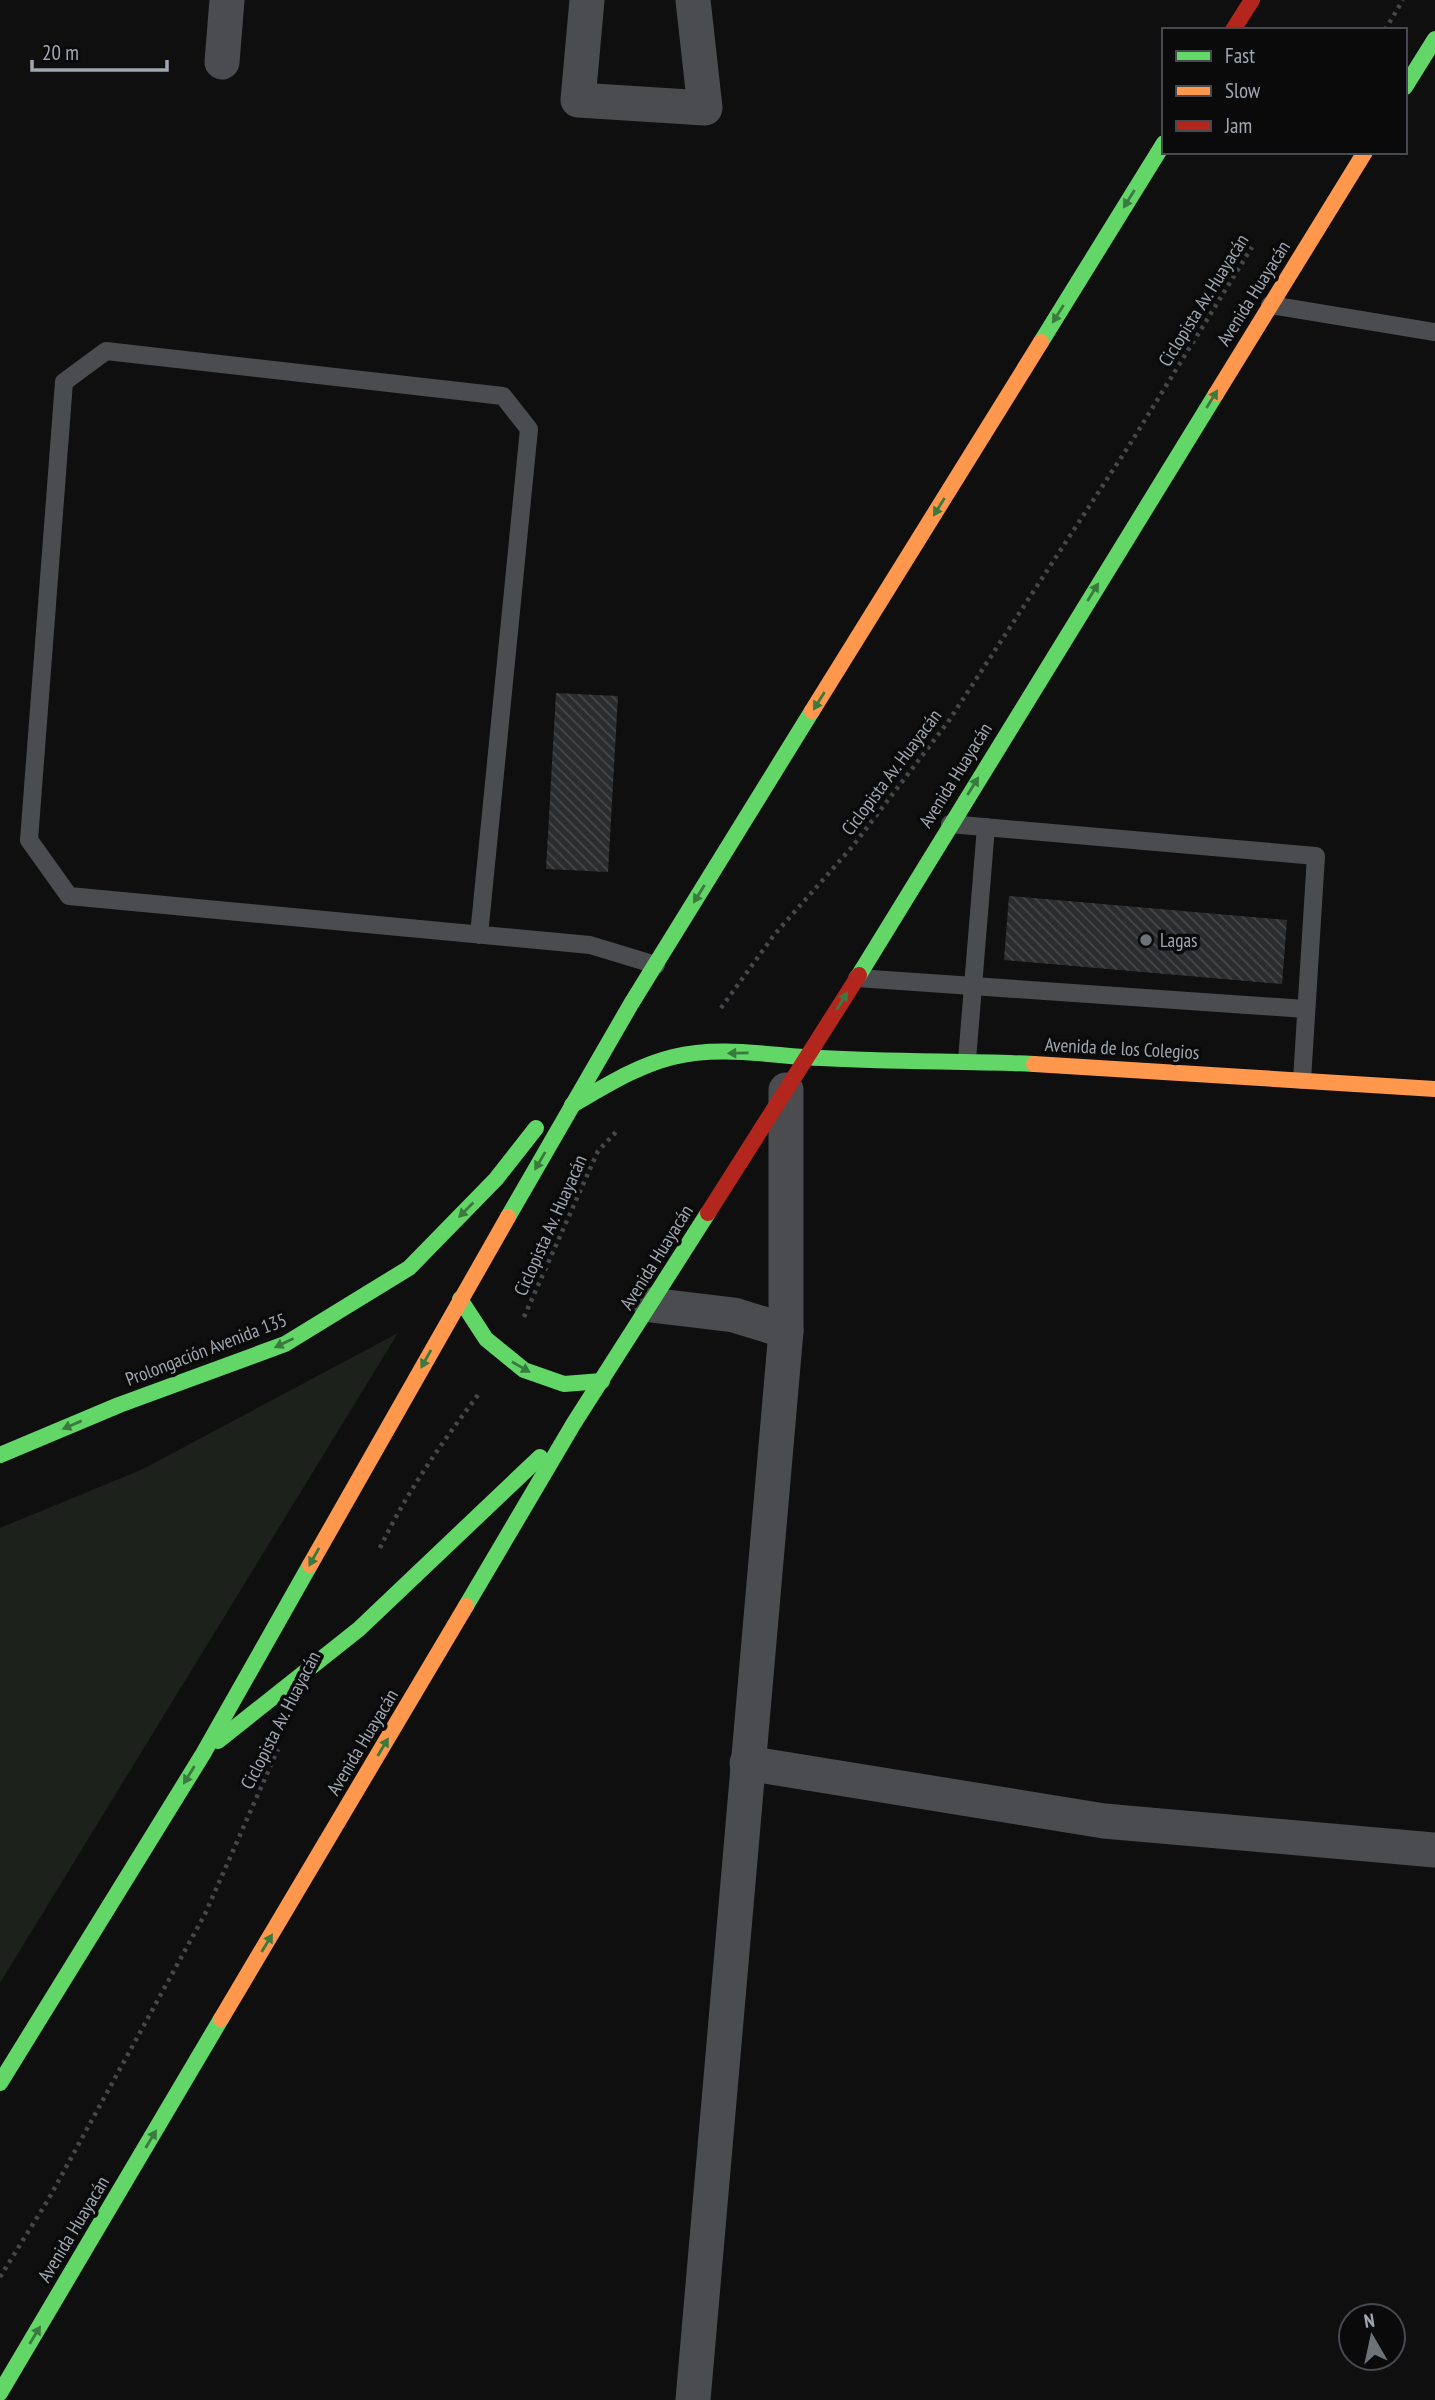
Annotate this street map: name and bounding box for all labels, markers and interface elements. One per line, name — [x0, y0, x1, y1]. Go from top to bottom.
scale bar — [32, 28, 166, 72]
legend — [1162, 28, 1407, 154]
text: 20 m — [42, 39, 79, 66]
text: Fast — [1225, 42, 1255, 69]
text: Slow — [1225, 77, 1261, 104]
text: Jam — [1224, 112, 1252, 139]
one-way arrow — [1122, 190, 1135, 209]
street label: Ciclopista Av. Huayacán — [1153, 229, 1253, 371]
street label: Avenida Huayacán — [1211, 236, 1295, 350]
one-way arrow — [1052, 304, 1065, 323]
one-way arrow — [1206, 389, 1219, 408]
one-way arrow — [932, 498, 945, 517]
one-way arrow — [1086, 583, 1099, 602]
one-way arrow — [812, 691, 825, 710]
street label: Ciclopista Av. Huayacán — [836, 704, 946, 840]
street label: Avenida Huayacán — [913, 718, 997, 832]
one-way arrow — [967, 776, 979, 795]
one-way arrow — [693, 885, 706, 904]
place label: Lagas — [1160, 928, 1197, 952]
marker: Lagas — [1138, 932, 1154, 948]
one-way arrow — [836, 992, 849, 1011]
street label: Avenida de los Colegios — [1044, 1032, 1200, 1064]
one-way arrow — [727, 1047, 749, 1059]
street label: Ciclopista Av. Huayacán — [508, 1151, 592, 1299]
one-way arrow — [534, 1152, 546, 1171]
street label: Avenida Huayacán — [614, 1200, 698, 1314]
one-way arrow — [458, 1201, 475, 1218]
street label: Prolongación Avenida 135 — [122, 1307, 290, 1391]
one-way arrow — [274, 1338, 294, 1349]
one-way arrow — [420, 1349, 432, 1368]
one-way arrow — [511, 1361, 530, 1373]
one-way arrow — [62, 1419, 82, 1431]
one-way arrow — [308, 1547, 320, 1566]
street label: Ciclopista Av. Huayacán — [235, 1647, 325, 1793]
street label: Avenida Huayacán — [321, 1685, 403, 1799]
one-way arrow — [376, 1738, 389, 1757]
one-way arrow — [183, 1766, 196, 1785]
one-way arrow — [260, 1934, 273, 1953]
one-way arrow — [144, 2129, 157, 2148]
street label: Avenida Huayacán — [32, 2172, 114, 2286]
north arrow — [1337, 2302, 1407, 2372]
text: N — [1362, 2308, 1376, 2333]
one-way arrow — [29, 2325, 41, 2344]

